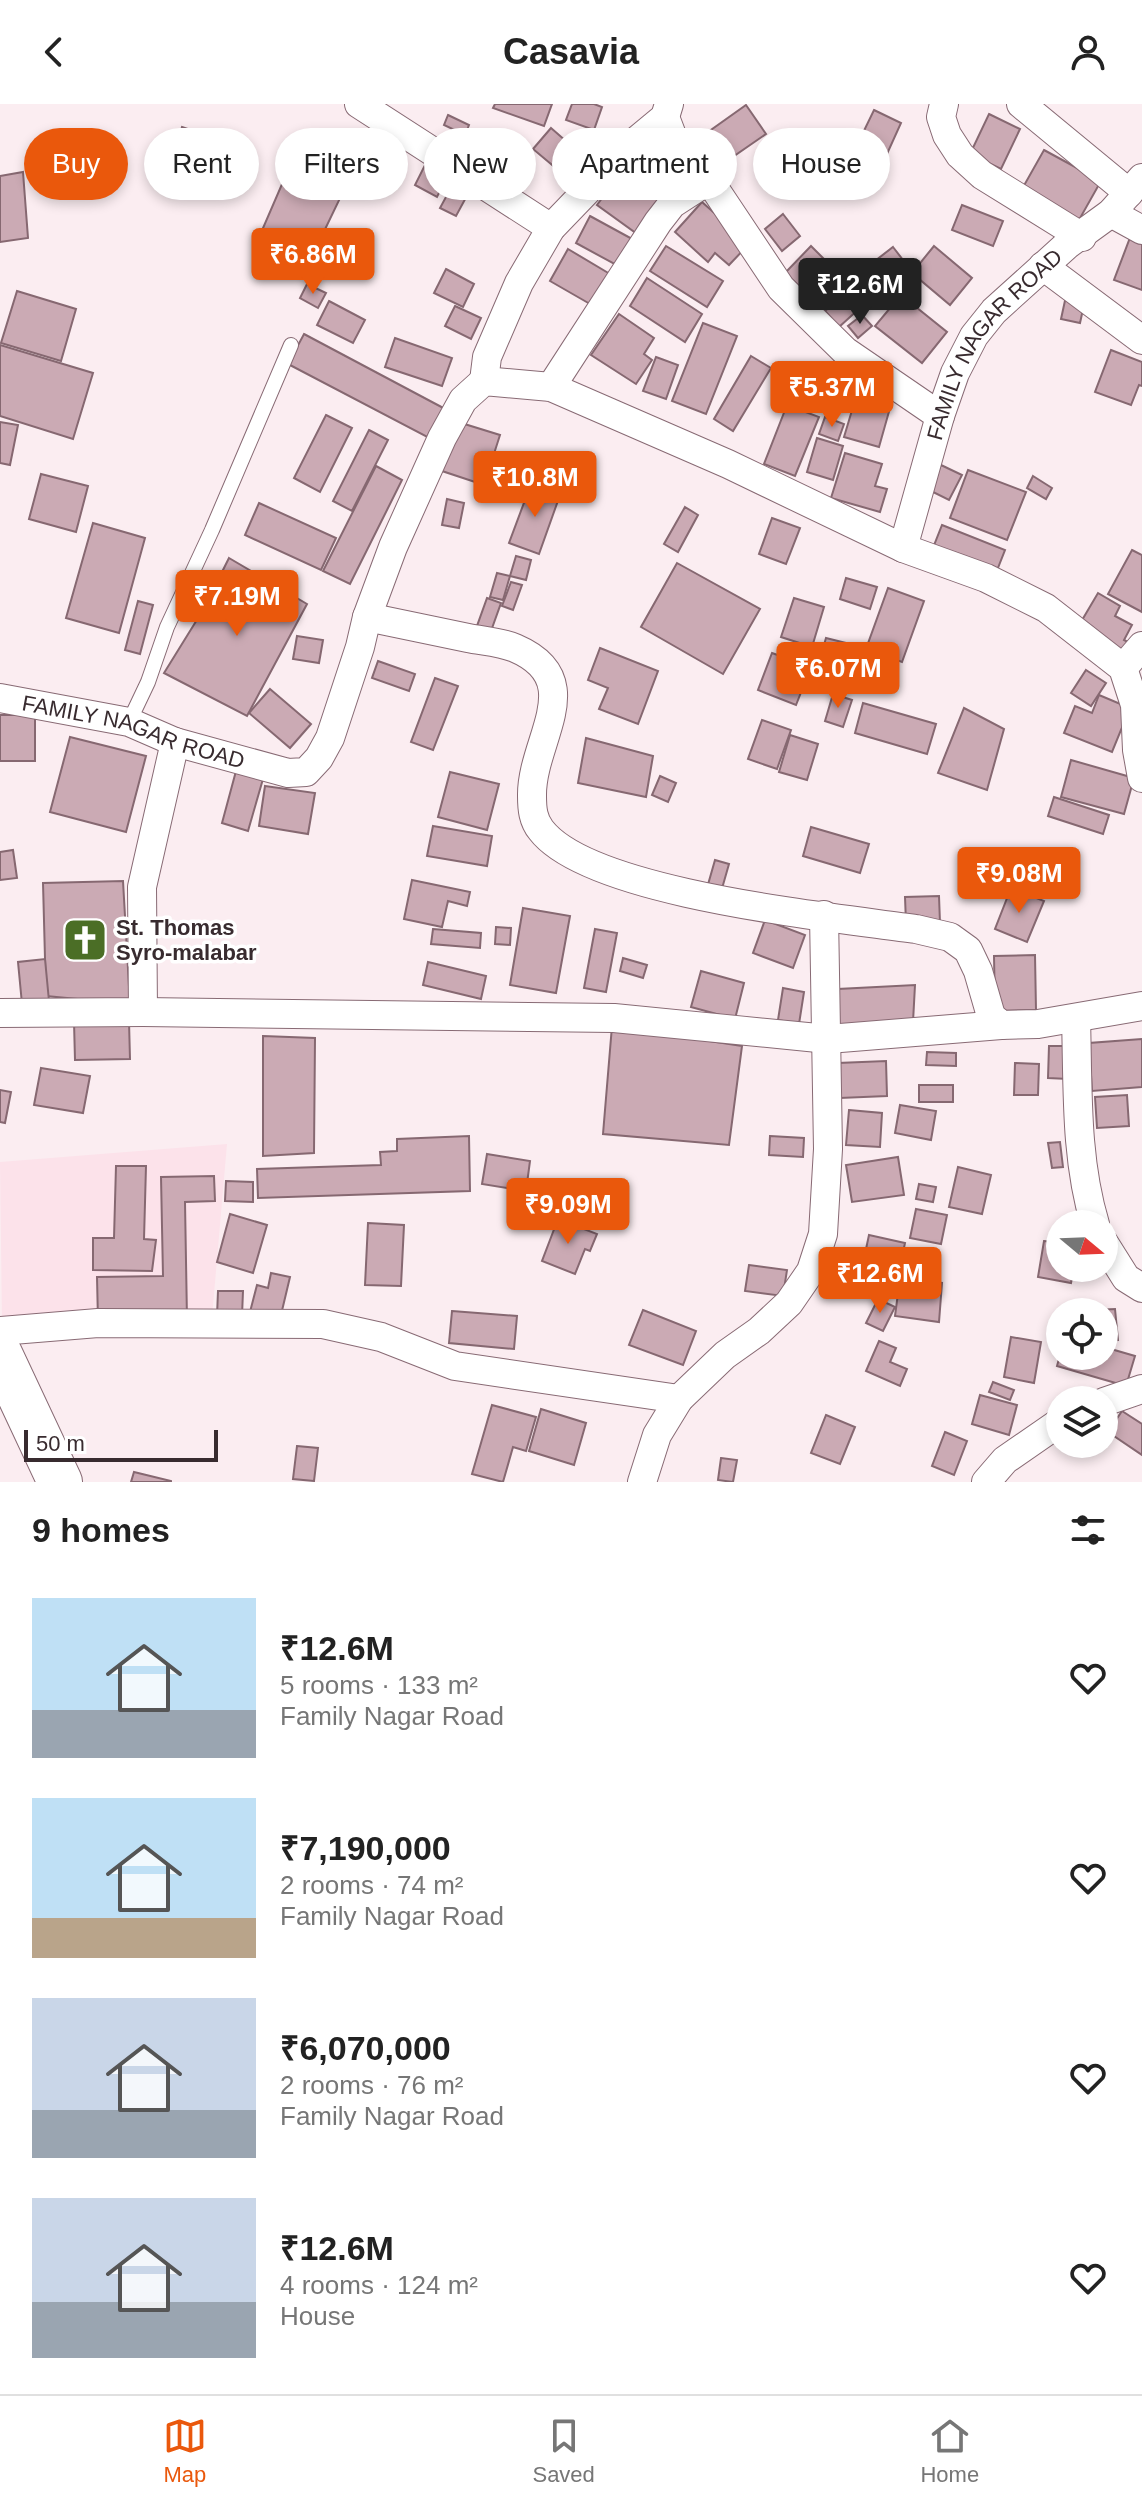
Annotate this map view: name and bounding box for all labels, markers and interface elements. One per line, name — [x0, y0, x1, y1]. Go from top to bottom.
icon: back — [32, 30, 76, 74]
icon: person — [1066, 30, 1110, 74]
text: Casavia — [503, 31, 639, 72]
chip: Buy — [24, 128, 128, 200]
chip: Rent — [144, 128, 259, 200]
chip: Filters — [275, 128, 408, 200]
chip: New — [424, 128, 536, 200]
chip: Apartment — [552, 128, 737, 200]
chip: House — [753, 128, 890, 200]
pin: ₹6.86M — [248, 228, 378, 296]
text: ₹6.86M — [269, 239, 357, 269]
street label: FAMILY NAGAR ROAD — [921, 243, 1067, 443]
pin: ₹12.6M — [795, 258, 925, 326]
text: ₹12.6M — [816, 269, 904, 299]
pin: ₹5.37M — [767, 361, 897, 429]
text: ₹5.37M — [788, 372, 876, 402]
pin: ₹10.8M — [470, 451, 600, 519]
text: ₹10.8M — [491, 462, 579, 492]
pin: ₹7.19M — [172, 570, 302, 638]
text: ₹7.19M — [193, 581, 281, 611]
pin: ₹6.07M — [773, 642, 903, 710]
text: ₹6.07M — [794, 653, 882, 683]
street label: FAMILY NAGAR ROAD — [20, 690, 248, 773]
pin: ₹9.08M — [954, 847, 1084, 915]
text: ₹9.08M — [975, 858, 1063, 888]
place label: St. Thomas Syro-malabar — [116, 915, 257, 965]
church icon: St. Thomas Syro-malabar — [61, 916, 109, 964]
pin: ₹9.09M — [503, 1178, 633, 1246]
text: ₹9.09M — [524, 1189, 612, 1219]
north arrow — [1046, 1210, 1118, 1282]
map controls — [1046, 1210, 1118, 1458]
pin: ₹12.6M — [815, 1247, 945, 1315]
text: ₹12.6M — [836, 1258, 924, 1288]
button: locate — [1046, 1298, 1118, 1370]
button: layers — [1046, 1386, 1118, 1458]
scale bar — [24, 1426, 218, 1462]
text: 50 m — [36, 1431, 85, 1456]
icon: filters — [1066, 1508, 1110, 1552]
text: 9 homes — [32, 1511, 170, 1549]
text: ₹12.6M — [280, 1629, 394, 1667]
icon: home — [96, 1630, 192, 1726]
icon: heart — [1066, 1656, 1110, 1700]
text: 5 rooms · 133 m² — [280, 1670, 478, 1700]
text: Family Nagar Road — [280, 1701, 504, 1731]
text: ₹7,190,000 — [280, 1829, 451, 1867]
icon: home — [96, 1830, 192, 1926]
icon: heart — [1066, 1856, 1110, 1900]
text: 2 rooms · 74 m² — [280, 1870, 464, 1900]
text: Family Nagar Road — [280, 1901, 504, 1931]
text: ₹6,070,000 — [280, 2029, 451, 2067]
icon: home — [96, 2030, 192, 2126]
icon: heart — [1066, 2056, 1110, 2100]
text: 2 rooms · 76 m² — [280, 2070, 464, 2100]
text: Family Nagar Road — [280, 2101, 504, 2131]
text: ₹12.6M — [280, 2229, 394, 2267]
icon: home — [96, 2230, 192, 2326]
icon: heart — [1066, 2256, 1110, 2300]
text: 4 rooms · 124 m² — [280, 2270, 478, 2300]
text: House — [280, 2301, 355, 2331]
tab: Map — [163, 2414, 207, 2488]
tab: Saved — [532, 2414, 595, 2488]
tab: Home — [920, 2414, 979, 2488]

